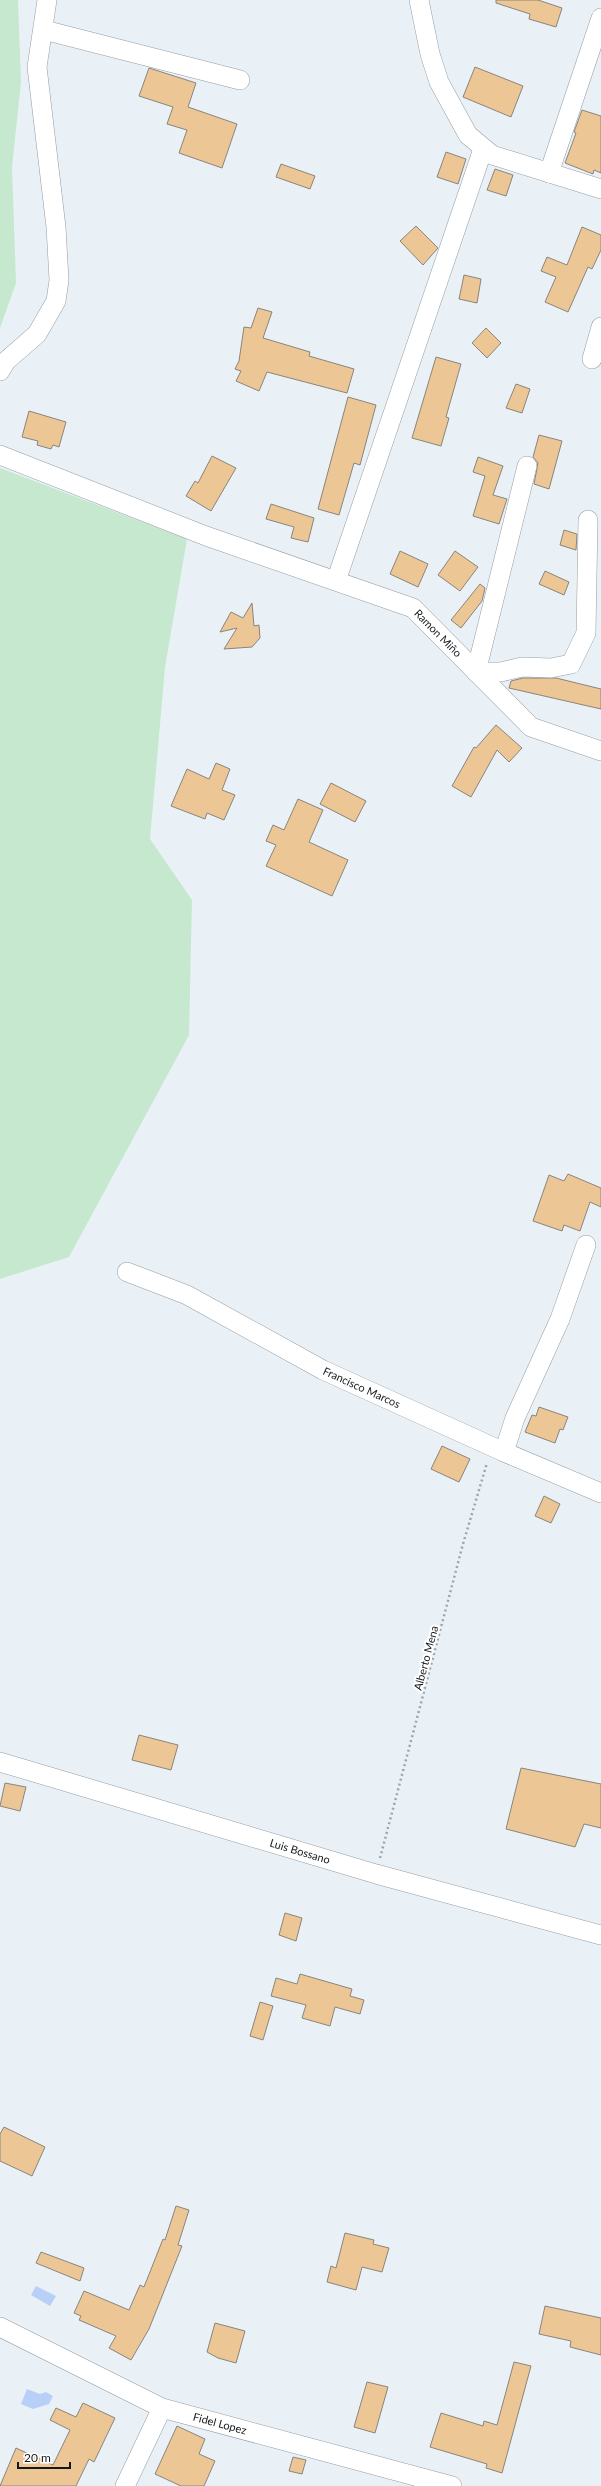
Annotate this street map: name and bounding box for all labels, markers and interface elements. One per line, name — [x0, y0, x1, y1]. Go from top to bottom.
street label: Ramon Miño — [412, 606, 465, 659]
street label: Francisco Marcos — [321, 1364, 403, 1410]
street label: Alberto Mena — [411, 1624, 440, 1692]
street label: Luis Bossano — [268, 1836, 332, 1866]
street label: Fidel Lopez — [192, 2410, 248, 2436]
scale bar — [18, 2444, 70, 2470]
text: 20 m — [24, 2450, 51, 2465]

